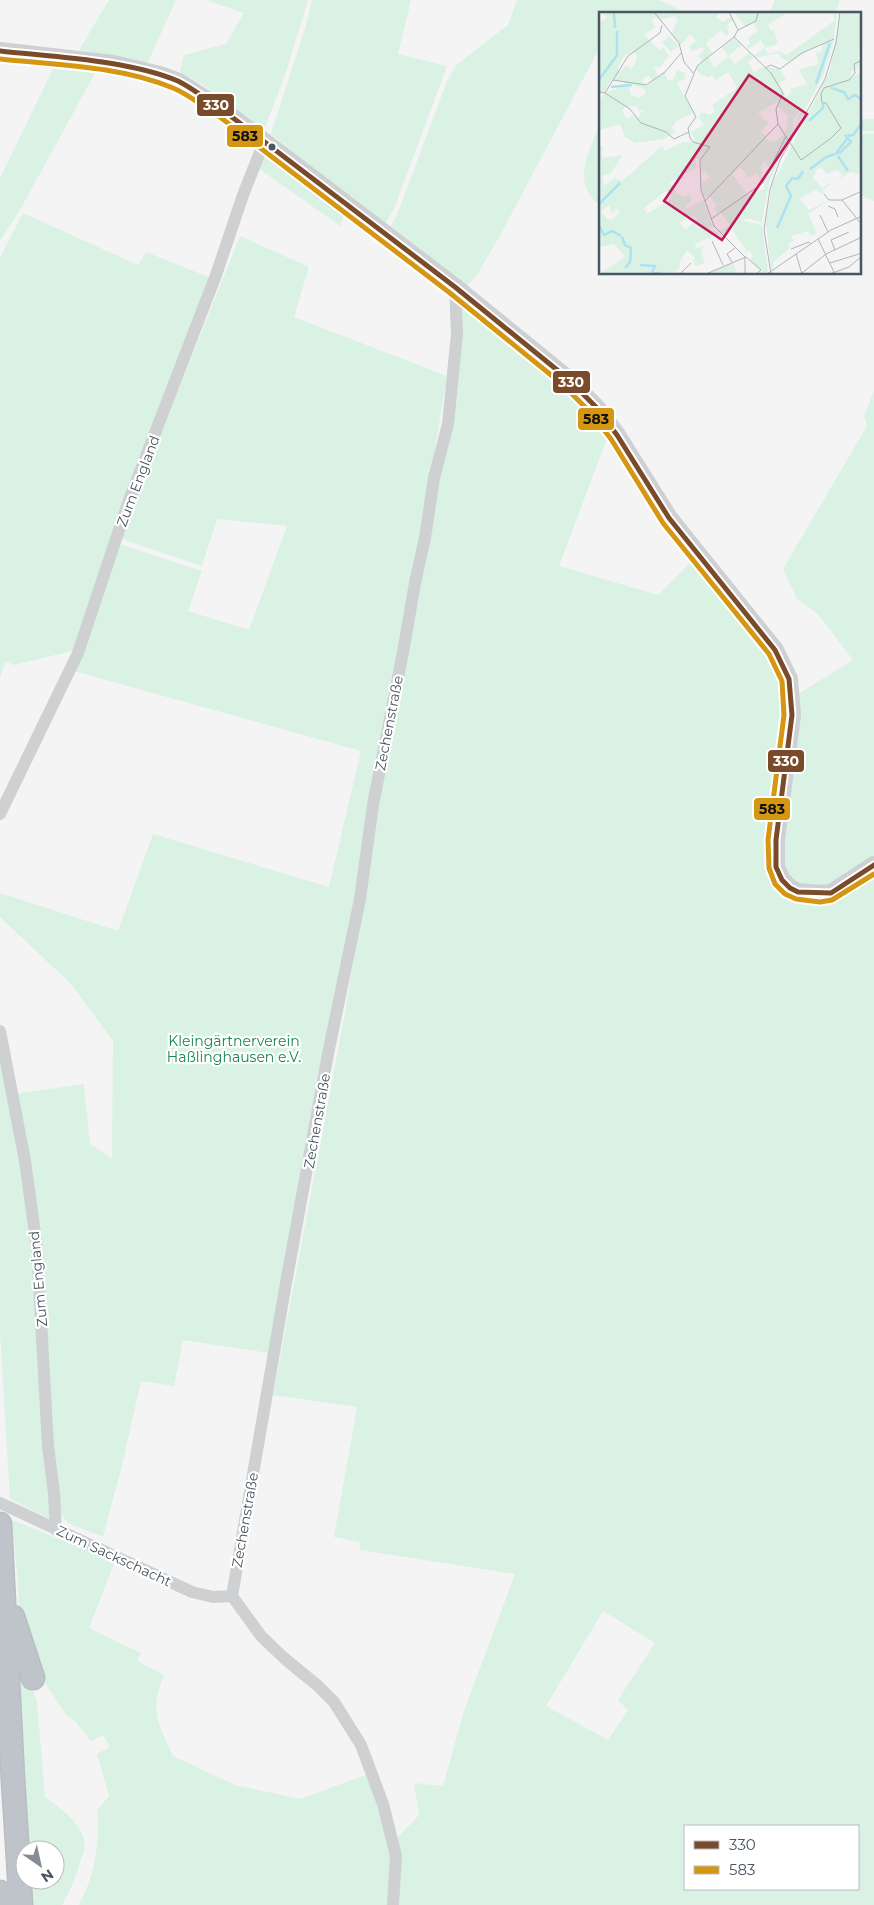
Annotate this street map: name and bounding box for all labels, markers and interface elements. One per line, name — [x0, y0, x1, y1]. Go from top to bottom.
inset map — [599, 12, 862, 275]
line badge: 330 — [196, 93, 235, 117]
text: 330 — [202, 96, 229, 114]
line badge: 583 — [226, 124, 264, 148]
text: 583 — [232, 127, 258, 145]
unlabelled marker — [267, 142, 277, 152]
line badge: 330 — [552, 370, 591, 394]
text: 330 — [557, 373, 584, 391]
line badge: 583 — [577, 407, 615, 431]
text: 583 — [583, 410, 609, 428]
street label: Zum England — [112, 433, 164, 529]
street label: Zechenstraße — [371, 674, 407, 772]
line badge: 330 — [767, 749, 805, 773]
text: 330 — [772, 752, 799, 770]
line badge: 583 — [753, 797, 791, 821]
text: 583 — [759, 800, 785, 818]
park label: Kleingärtnerverein Haßlinghausen e.V. — [167, 1032, 301, 1066]
street label: Zechenstraße — [300, 1072, 334, 1170]
street label: Zum England — [25, 1230, 51, 1328]
street label: Zechenstraße — [228, 1471, 262, 1569]
street label: Zum Sackschacht — [54, 1521, 175, 1591]
legend — [684, 1825, 859, 1890]
text: 330 — [729, 1835, 756, 1854]
north arrow — [15, 1840, 65, 1890]
text: 583 — [729, 1860, 756, 1879]
text: N — [38, 1865, 57, 1886]

